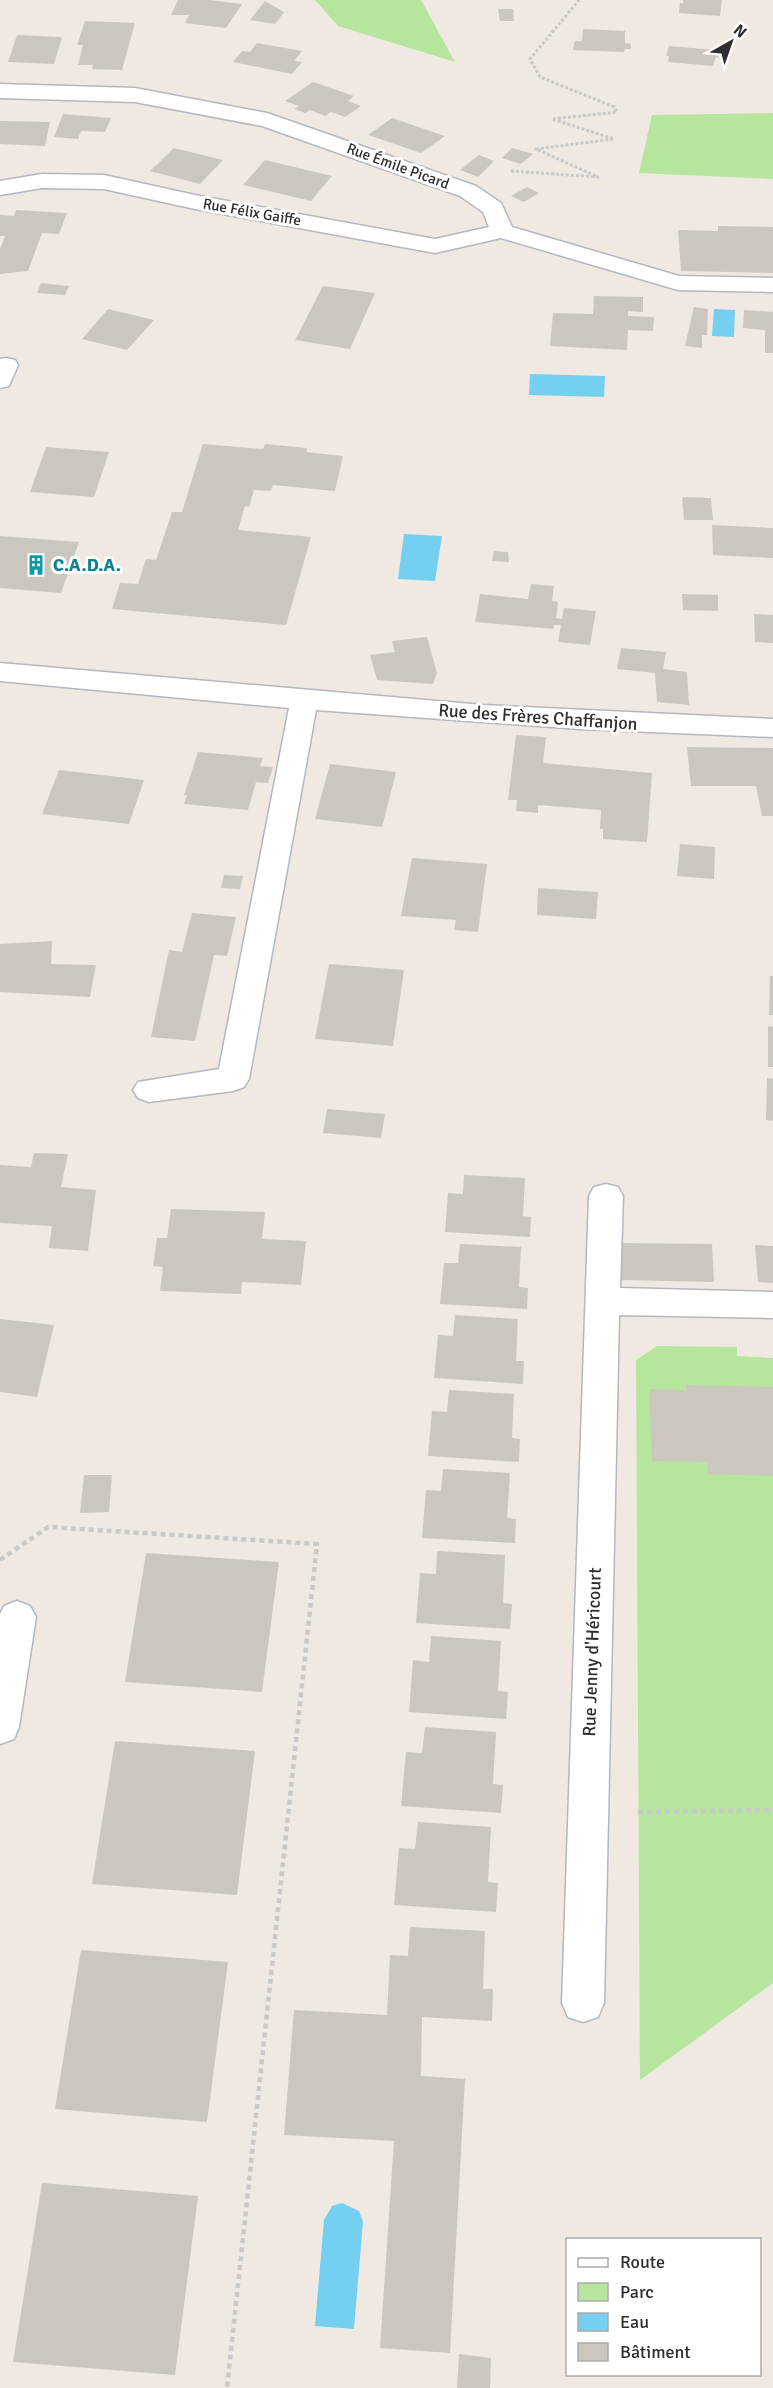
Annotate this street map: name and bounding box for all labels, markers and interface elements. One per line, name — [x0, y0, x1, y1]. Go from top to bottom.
north arrow — [701, 12, 761, 72]
text: N — [729, 20, 751, 43]
street label: Rue Émile Picard — [344, 138, 452, 193]
street label: Rue Félix Gaiffe — [202, 195, 302, 229]
building icon: C.A.D.A. — [24, 553, 48, 577]
place label: C.A.D.A. — [53, 554, 121, 576]
street label: Rue des Frères Chaffanjon — [438, 699, 638, 735]
street label: Rue Jenny d'Héricourt — [578, 1567, 606, 1737]
legend — [566, 2238, 761, 2376]
text: Route — [620, 2251, 665, 2273]
text: Parc — [620, 2281, 654, 2303]
text: Eau — [620, 2311, 649, 2333]
text: Bâtiment — [620, 2341, 691, 2363]

